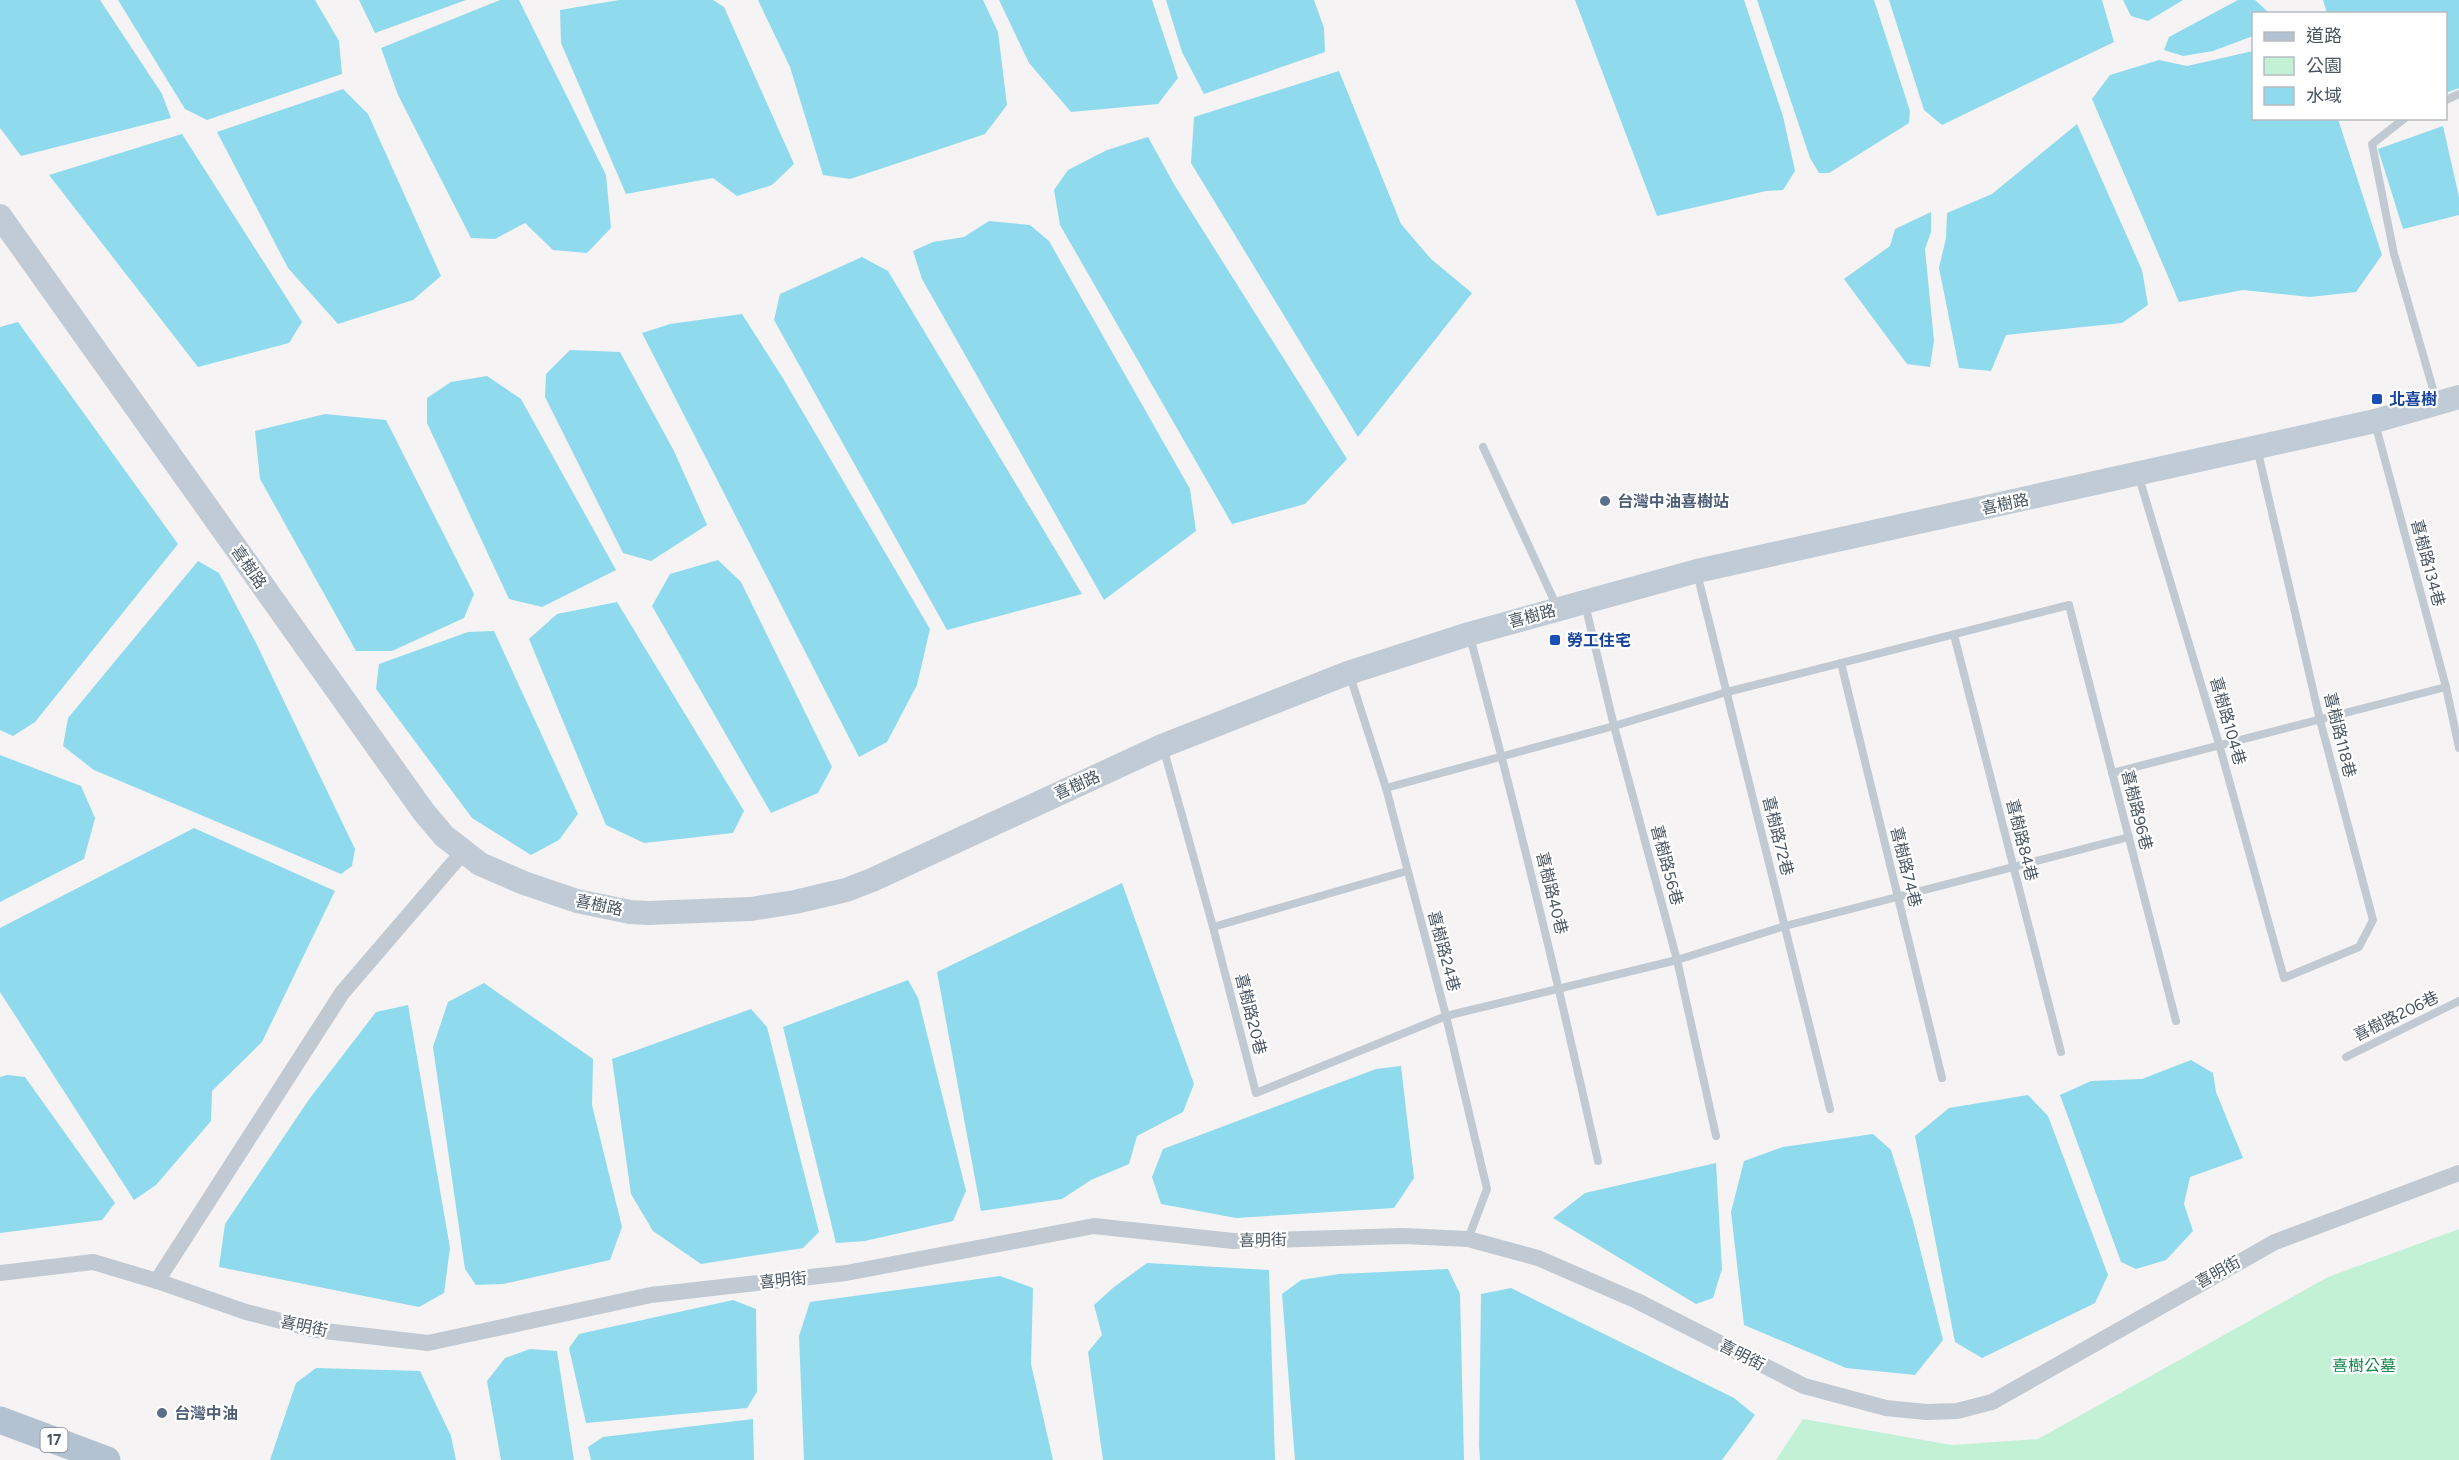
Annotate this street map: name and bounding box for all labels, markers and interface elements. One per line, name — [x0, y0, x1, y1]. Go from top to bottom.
legend — [2252, 12, 2447, 120]
text: 道路 — [2306, 25, 2342, 47]
text: 公園 — [2306, 55, 2342, 77]
text: 水域 — [2306, 85, 2342, 107]
place label: 北喜樹 — [2389, 390, 2437, 409]
marker: 北喜樹 — [2370, 392, 2384, 406]
street label: 喜樹路 — [1980, 490, 2030, 518]
place label: 台灣中油喜樹站 — [1617, 492, 1729, 511]
marker: 台灣中油喜樹站 — [1598, 494, 1612, 508]
street label: 喜樹路134巷 — [2407, 517, 2449, 609]
street label: 喜樹路 — [227, 542, 271, 592]
street label: 喜樹路 — [1506, 601, 1558, 631]
place label: 勞工住宅 — [1567, 631, 1631, 650]
marker: 勞工住宅 — [1548, 633, 1562, 647]
street label: 喜樹路104巷 — [2206, 675, 2250, 767]
street label: 喜樹路118巷 — [2320, 690, 2360, 780]
street label: 喜樹路 — [1051, 767, 1103, 803]
street label: 喜樹路96巷 — [2118, 768, 2156, 852]
street label: 喜樹路72巷 — [1759, 794, 1797, 878]
street label: 喜樹路84巷 — [2003, 797, 2041, 883]
street label: 喜樹路56巷 — [1647, 823, 1687, 907]
street label: 喜樹路74巷 — [1887, 825, 1925, 909]
street label: 喜樹路40巷 — [1533, 850, 1571, 936]
street label: 喜樹路 — [574, 891, 624, 919]
street label: 喜樹路24巷 — [1424, 909, 1464, 993]
street label: 喜樹路20巷 — [1232, 971, 1270, 1057]
street label: 喜樹路206巷 — [2350, 987, 2442, 1045]
street label: 喜明街 — [1239, 1230, 1287, 1250]
street label: 喜明街 — [2192, 1252, 2244, 1292]
street label: 喜明街 — [758, 1268, 808, 1292]
street label: 喜明街 — [279, 1312, 329, 1340]
street label: 喜明街 — [1716, 1336, 1768, 1374]
park label: 喜樹公墓 — [2332, 1356, 2396, 1375]
place label: 台灣中油 — [174, 1404, 238, 1423]
marker: 台灣中油 — [155, 1406, 169, 1420]
road number: 17 — [40, 1428, 68, 1452]

